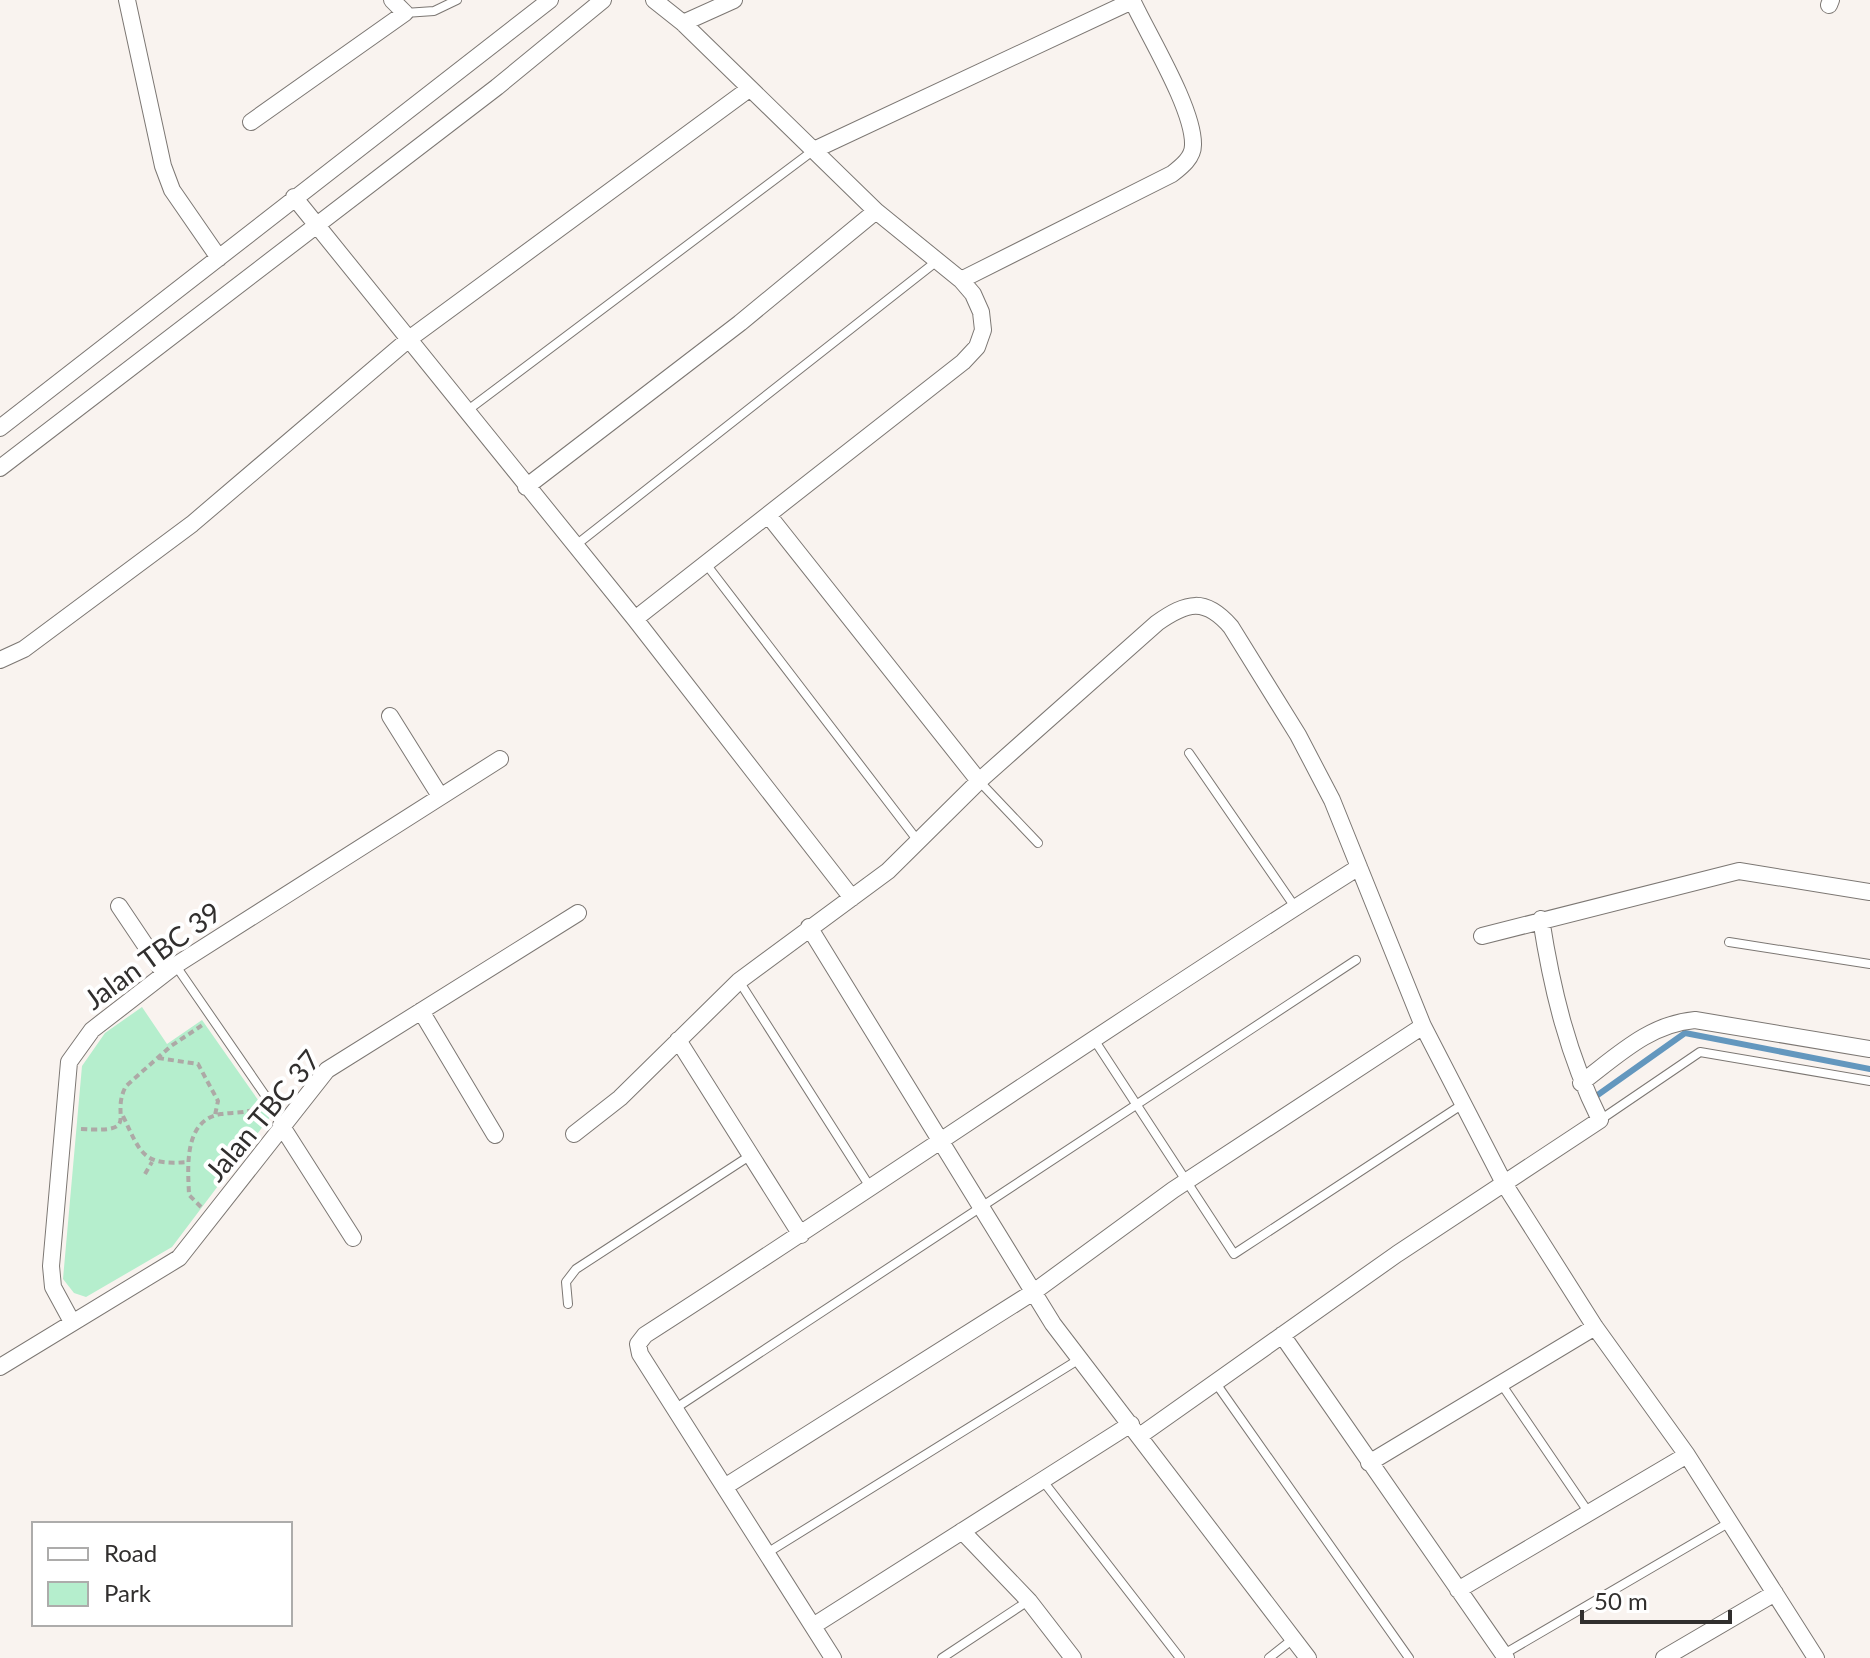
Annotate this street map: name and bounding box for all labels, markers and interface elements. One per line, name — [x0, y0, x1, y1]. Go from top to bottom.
street label: Jalan TBC 39 — [77, 894, 227, 1016]
street label: Jalan TBC 37 — [197, 1043, 327, 1187]
legend — [32, 1522, 292, 1626]
text: Road — [104, 1538, 157, 1567]
scale bar — [1582, 1574, 1730, 1624]
text: Park — [104, 1578, 152, 1607]
text: 50 m — [1594, 1586, 1648, 1615]

